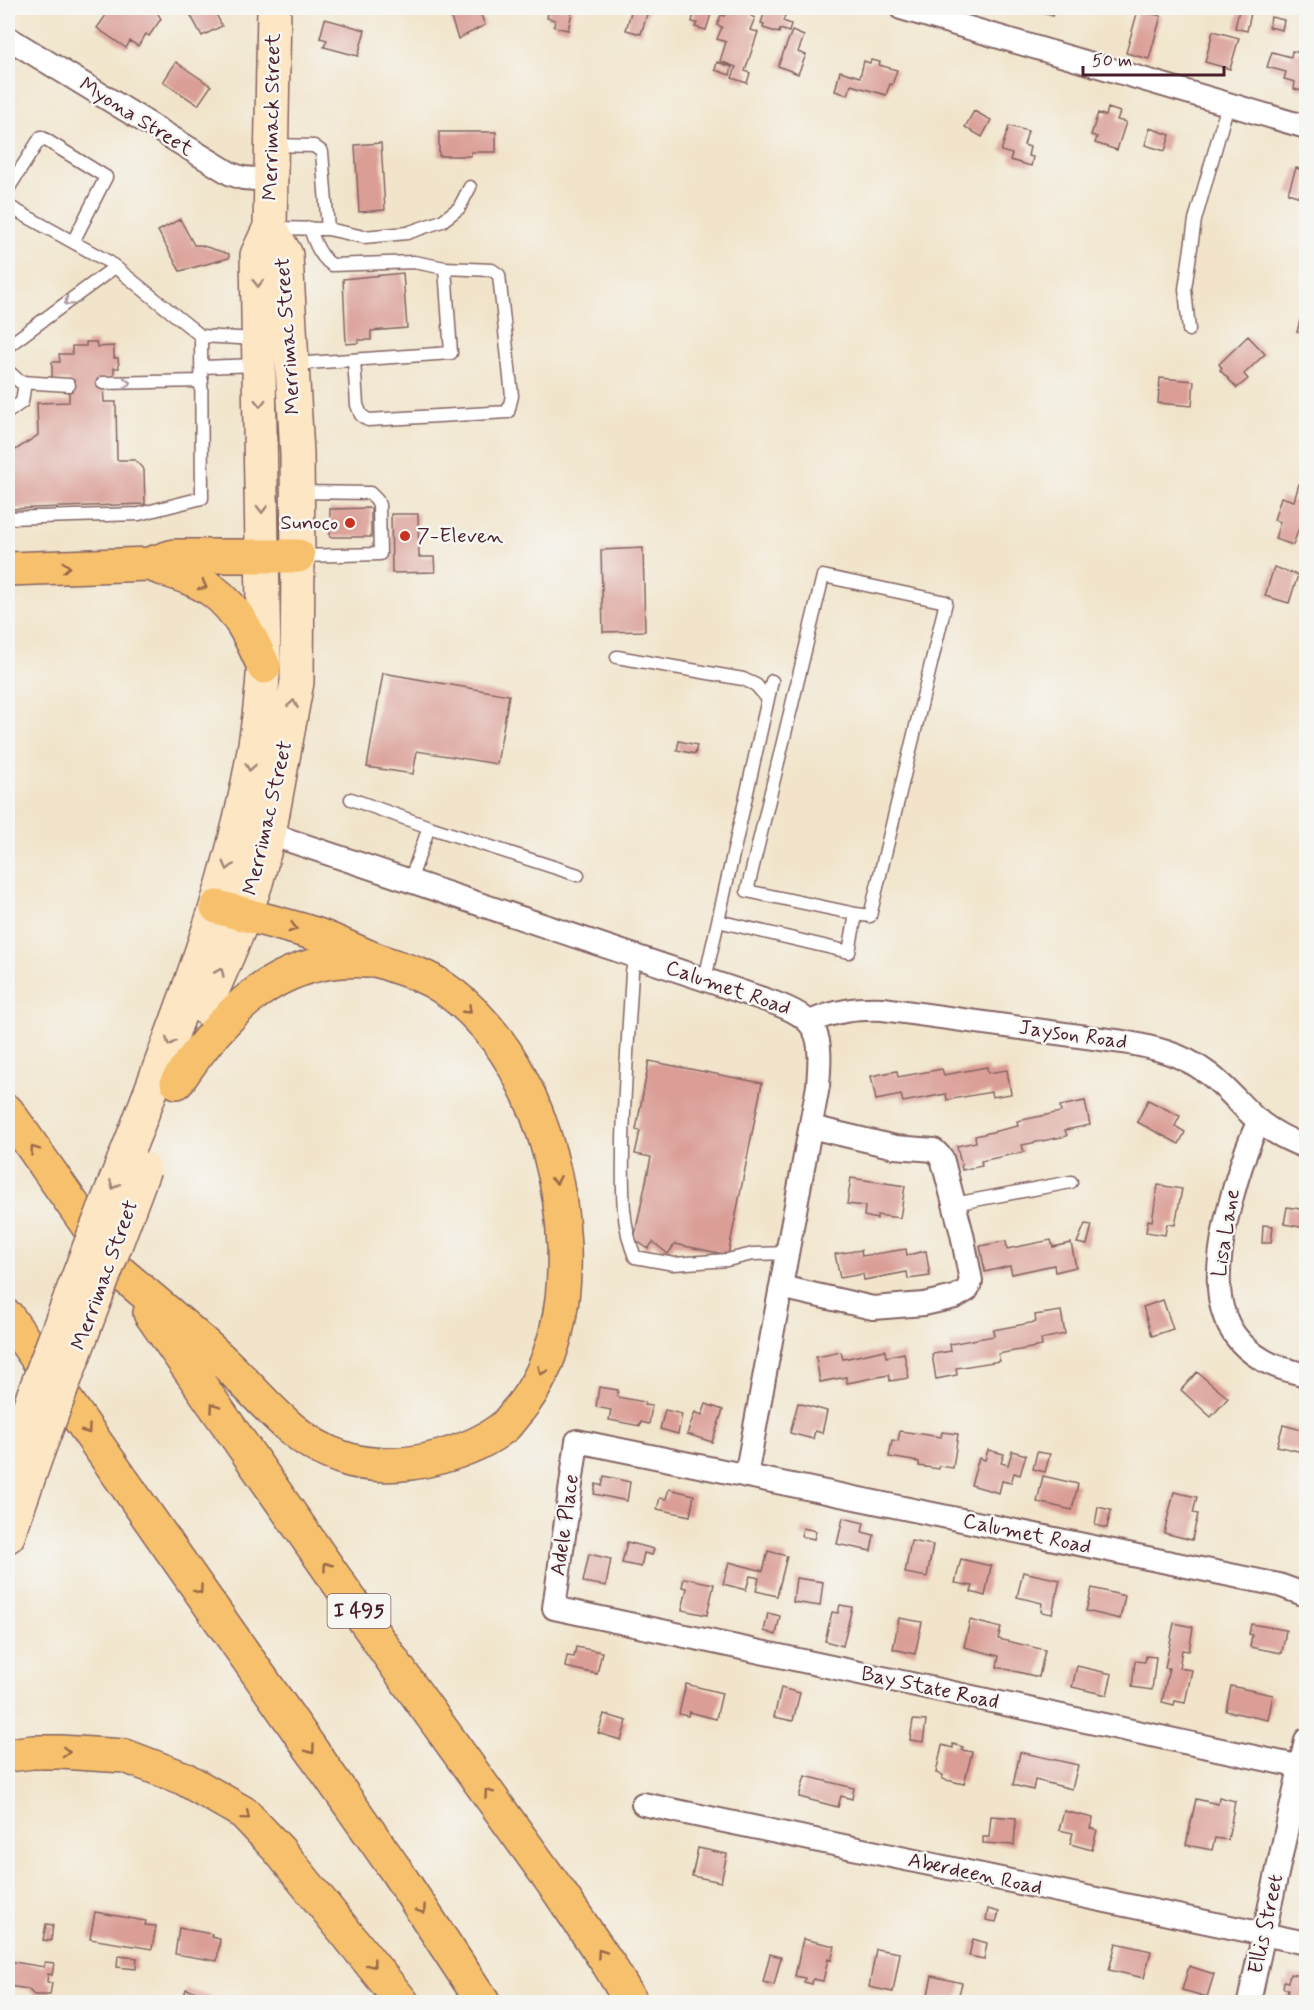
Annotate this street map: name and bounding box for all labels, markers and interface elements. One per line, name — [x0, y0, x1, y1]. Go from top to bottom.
street label: Merrimack Street — [257, 32, 287, 201]
scale bar — [1083, 39, 1224, 77]
text: 50 m — [1092, 49, 1132, 73]
street label: Myona Street — [74, 71, 199, 163]
street label: Merrimac Street — [269, 256, 307, 416]
one-way arrow — [251, 279, 264, 288]
one-way arrow — [64, 295, 75, 306]
one-way arrow — [122, 377, 131, 389]
one-way arrow — [254, 399, 266, 408]
one-way arrow — [256, 504, 268, 513]
place label: Sunoco — [280, 509, 338, 537]
marker: Sunoco — [343, 516, 357, 530]
place label: 7-Eleven — [417, 522, 504, 550]
marker: 7-Eleven — [398, 529, 412, 543]
one-way arrow — [61, 560, 70, 573]
one-way arrow — [197, 579, 208, 590]
one-way arrow — [286, 699, 299, 709]
street label: Merrimac Street — [237, 738, 299, 898]
one-way arrow — [244, 762, 257, 772]
one-way arrow — [223, 861, 236, 871]
one-way arrow — [288, 921, 298, 934]
street label: Calumet Road — [662, 954, 794, 1022]
one-way arrow — [212, 967, 224, 978]
one-way arrow — [461, 1002, 472, 1013]
street label: Jayson Road — [1017, 1014, 1129, 1056]
one-way arrow — [164, 1036, 177, 1046]
one-way arrow — [30, 1146, 41, 1157]
one-way arrow — [549, 1174, 562, 1184]
one-way arrow — [109, 1178, 121, 1189]
street label: Lisa Lane — [1205, 1187, 1247, 1279]
street label: Merrimac Street — [65, 1196, 145, 1354]
one-way arrow — [538, 1365, 550, 1376]
one-way arrow — [210, 1402, 221, 1413]
one-way arrow — [80, 1424, 91, 1435]
street label: Adele Place — [544, 1472, 586, 1578]
street label: Calumet Road — [960, 1507, 1094, 1561]
one-way arrow — [323, 1561, 334, 1572]
one-way arrow — [192, 1583, 203, 1594]
road number: I 495 — [328, 1594, 391, 1628]
street label: Bay State Road — [859, 1660, 1001, 1716]
one-way arrow — [304, 1743, 315, 1754]
one-way arrow — [61, 1746, 70, 1759]
one-way arrow — [484, 1789, 495, 1800]
one-way arrow — [239, 1809, 250, 1820]
street label: Aberdeen Road — [905, 1846, 1045, 1902]
street label: Ellis Street — [1242, 1871, 1290, 1976]
one-way arrow — [415, 1904, 426, 1915]
one-way arrow — [597, 1948, 608, 1959]
one-way arrow — [364, 1958, 375, 1969]

